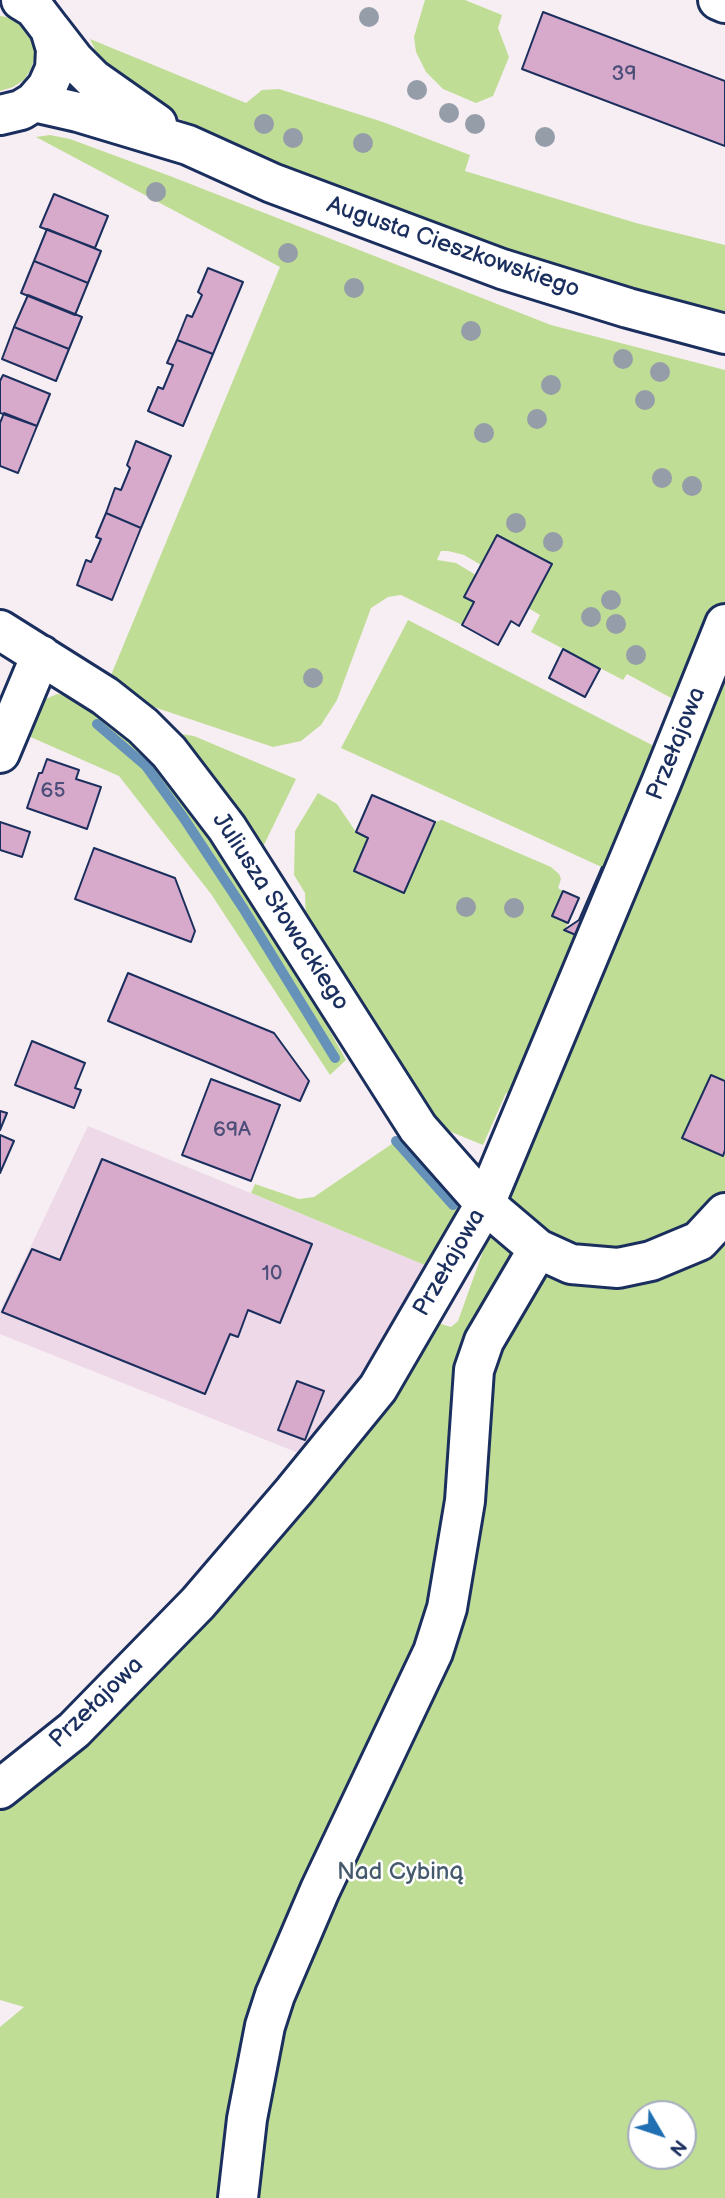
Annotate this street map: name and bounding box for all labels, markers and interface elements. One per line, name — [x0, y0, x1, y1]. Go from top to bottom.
house number: 39 — [611, 62, 637, 88]
street label: Augusta Cieszkowskiego — [323, 191, 583, 305]
street label: Przełajowa — [641, 683, 713, 805]
house number: 65 — [41, 779, 65, 805]
street label: Juliusza Słowackiego — [205, 808, 355, 1016]
house number: 69A — [213, 1118, 251, 1144]
street label: Przełajowa — [408, 1204, 492, 1322]
house number: 10 — [262, 1262, 282, 1288]
street label: Przełajowa — [44, 1651, 150, 1755]
park label: Nad Cybiną — [337, 1859, 463, 1887]
north arrow — [627, 2100, 697, 2170]
text: N — [664, 2134, 691, 2160]

